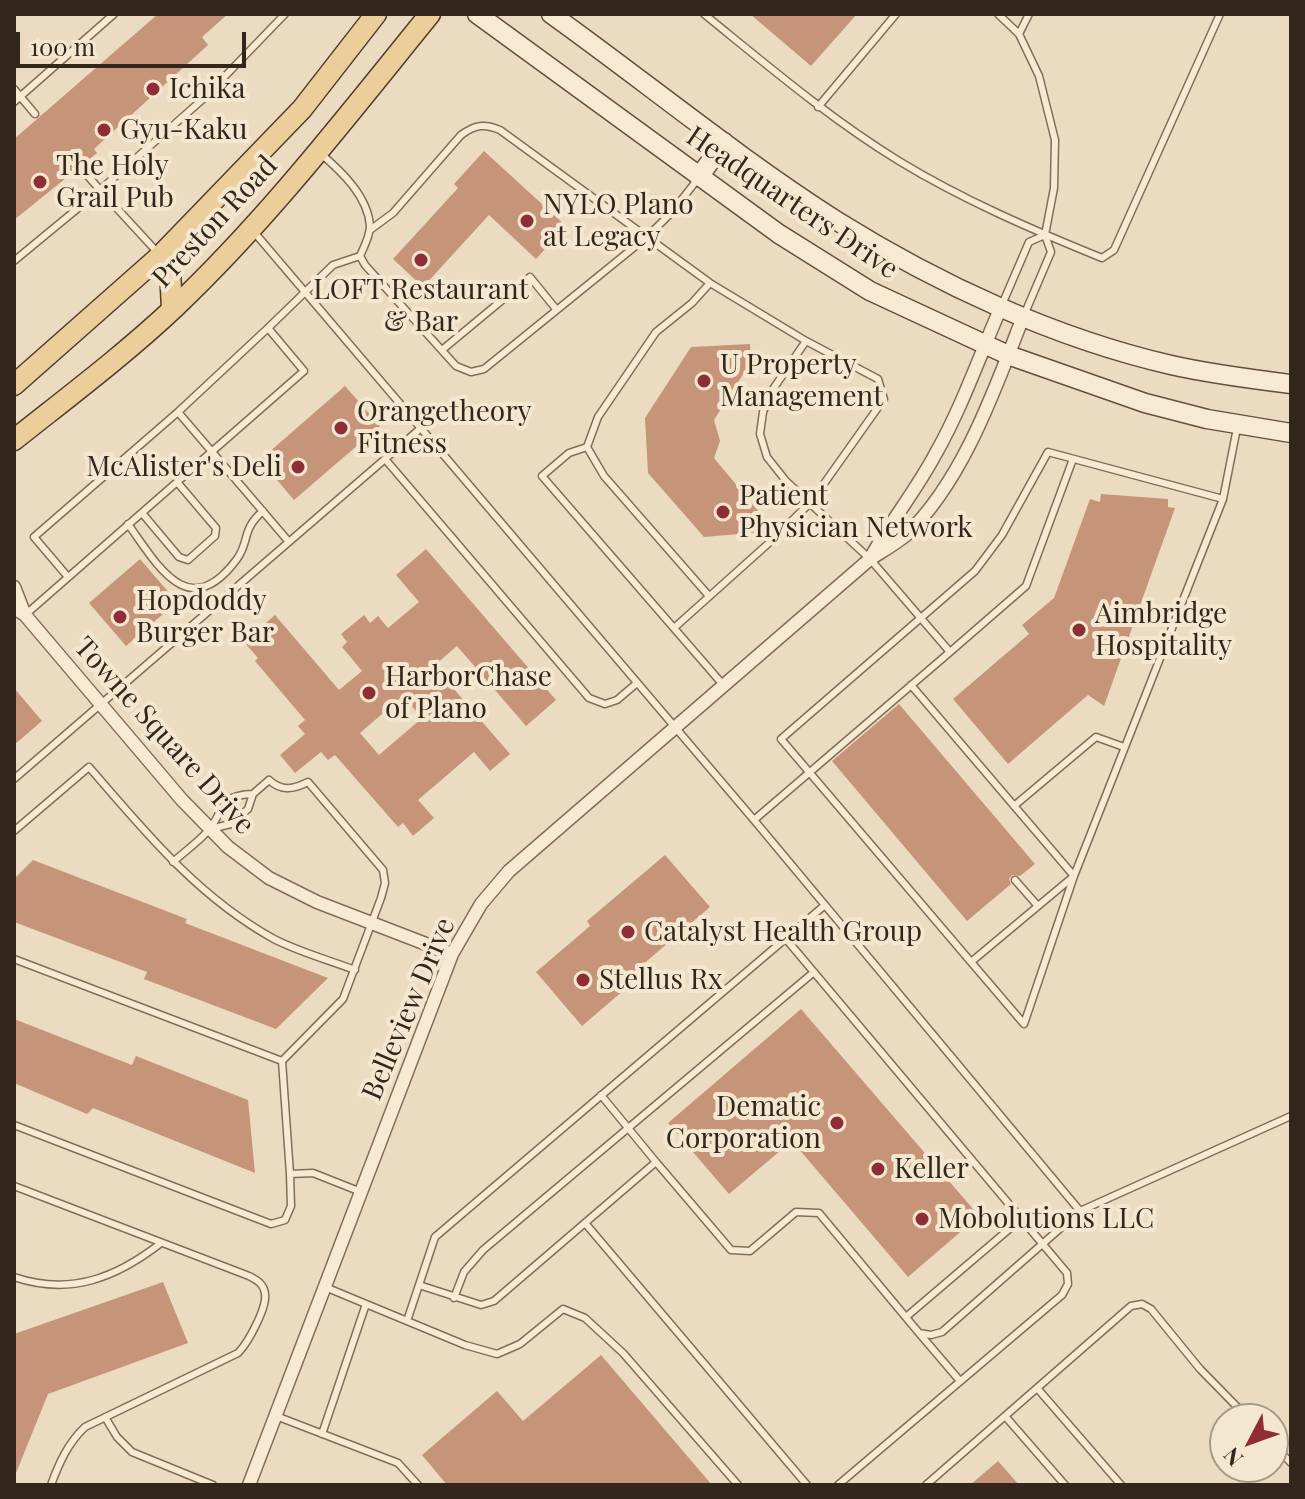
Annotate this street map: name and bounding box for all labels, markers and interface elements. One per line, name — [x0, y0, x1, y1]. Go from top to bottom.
scale bar — [20, 16, 250, 66]
text: 100 m — [30, 30, 95, 62]
place label: Ichika — [169, 72, 245, 106]
marker: Ichika — [144, 80, 162, 98]
place label: Gyu-Kaku — [120, 113, 247, 147]
street label: Headquarters Drive — [680, 120, 904, 286]
marker: Gyu-Kaku — [95, 121, 113, 139]
place label: The Holy Grail Pub — [56, 149, 174, 215]
street label: Preston Road — [146, 149, 284, 295]
marker: The Holy Grail Pub — [31, 173, 49, 191]
place label: NYLO Plano at Legacy — [543, 188, 694, 254]
marker: NYLO Plano at Legacy — [518, 212, 536, 230]
marker: LOFT Restaurant & Bar — [412, 251, 430, 269]
place label: LOFT Restaurant & Bar — [313, 273, 529, 339]
place label: U Property Management — [720, 348, 883, 414]
marker: U Property Management — [695, 372, 713, 390]
place label: Orangetheory Fitness — [357, 395, 532, 461]
marker: Orangetheory Fitness — [332, 419, 350, 437]
place label: McAlister's Deli — [86, 450, 282, 484]
marker: McAlister's Deli — [289, 458, 307, 476]
place label: Patient Physician Network — [739, 479, 973, 545]
marker: Patient Physician Network — [714, 503, 732, 521]
place label: Hopdoddy Burger Bar — [136, 584, 274, 650]
place label: Aimbridge Hospitality — [1095, 597, 1232, 663]
marker: Hopdoddy Burger Bar — [111, 608, 129, 626]
marker: Aimbridge Hospitality — [1070, 621, 1088, 639]
street label: Towne Square Drive — [67, 631, 261, 841]
place label: HarborChase of Plano — [385, 660, 552, 726]
marker: HarborChase of Plano — [360, 684, 378, 702]
street label: Belleview Drive — [356, 913, 462, 1105]
place label: Catalyst Health Group — [644, 915, 922, 949]
marker: Catalyst Health Group — [619, 923, 637, 941]
place label: Stellus Rx — [599, 963, 723, 997]
marker: Stellus Rx — [574, 971, 592, 989]
place label: Dematic Corporation — [666, 1090, 821, 1156]
marker: Dematic Corporation — [828, 1114, 846, 1132]
place label: Keller — [894, 1152, 969, 1186]
marker: Keller — [869, 1160, 887, 1178]
place label: Mobolutions LLC — [938, 1202, 1154, 1236]
marker: Mobolutions LLC — [913, 1210, 931, 1228]
north arrow — [1209, 1403, 1289, 1483]
text: N — [1216, 1442, 1249, 1473]

